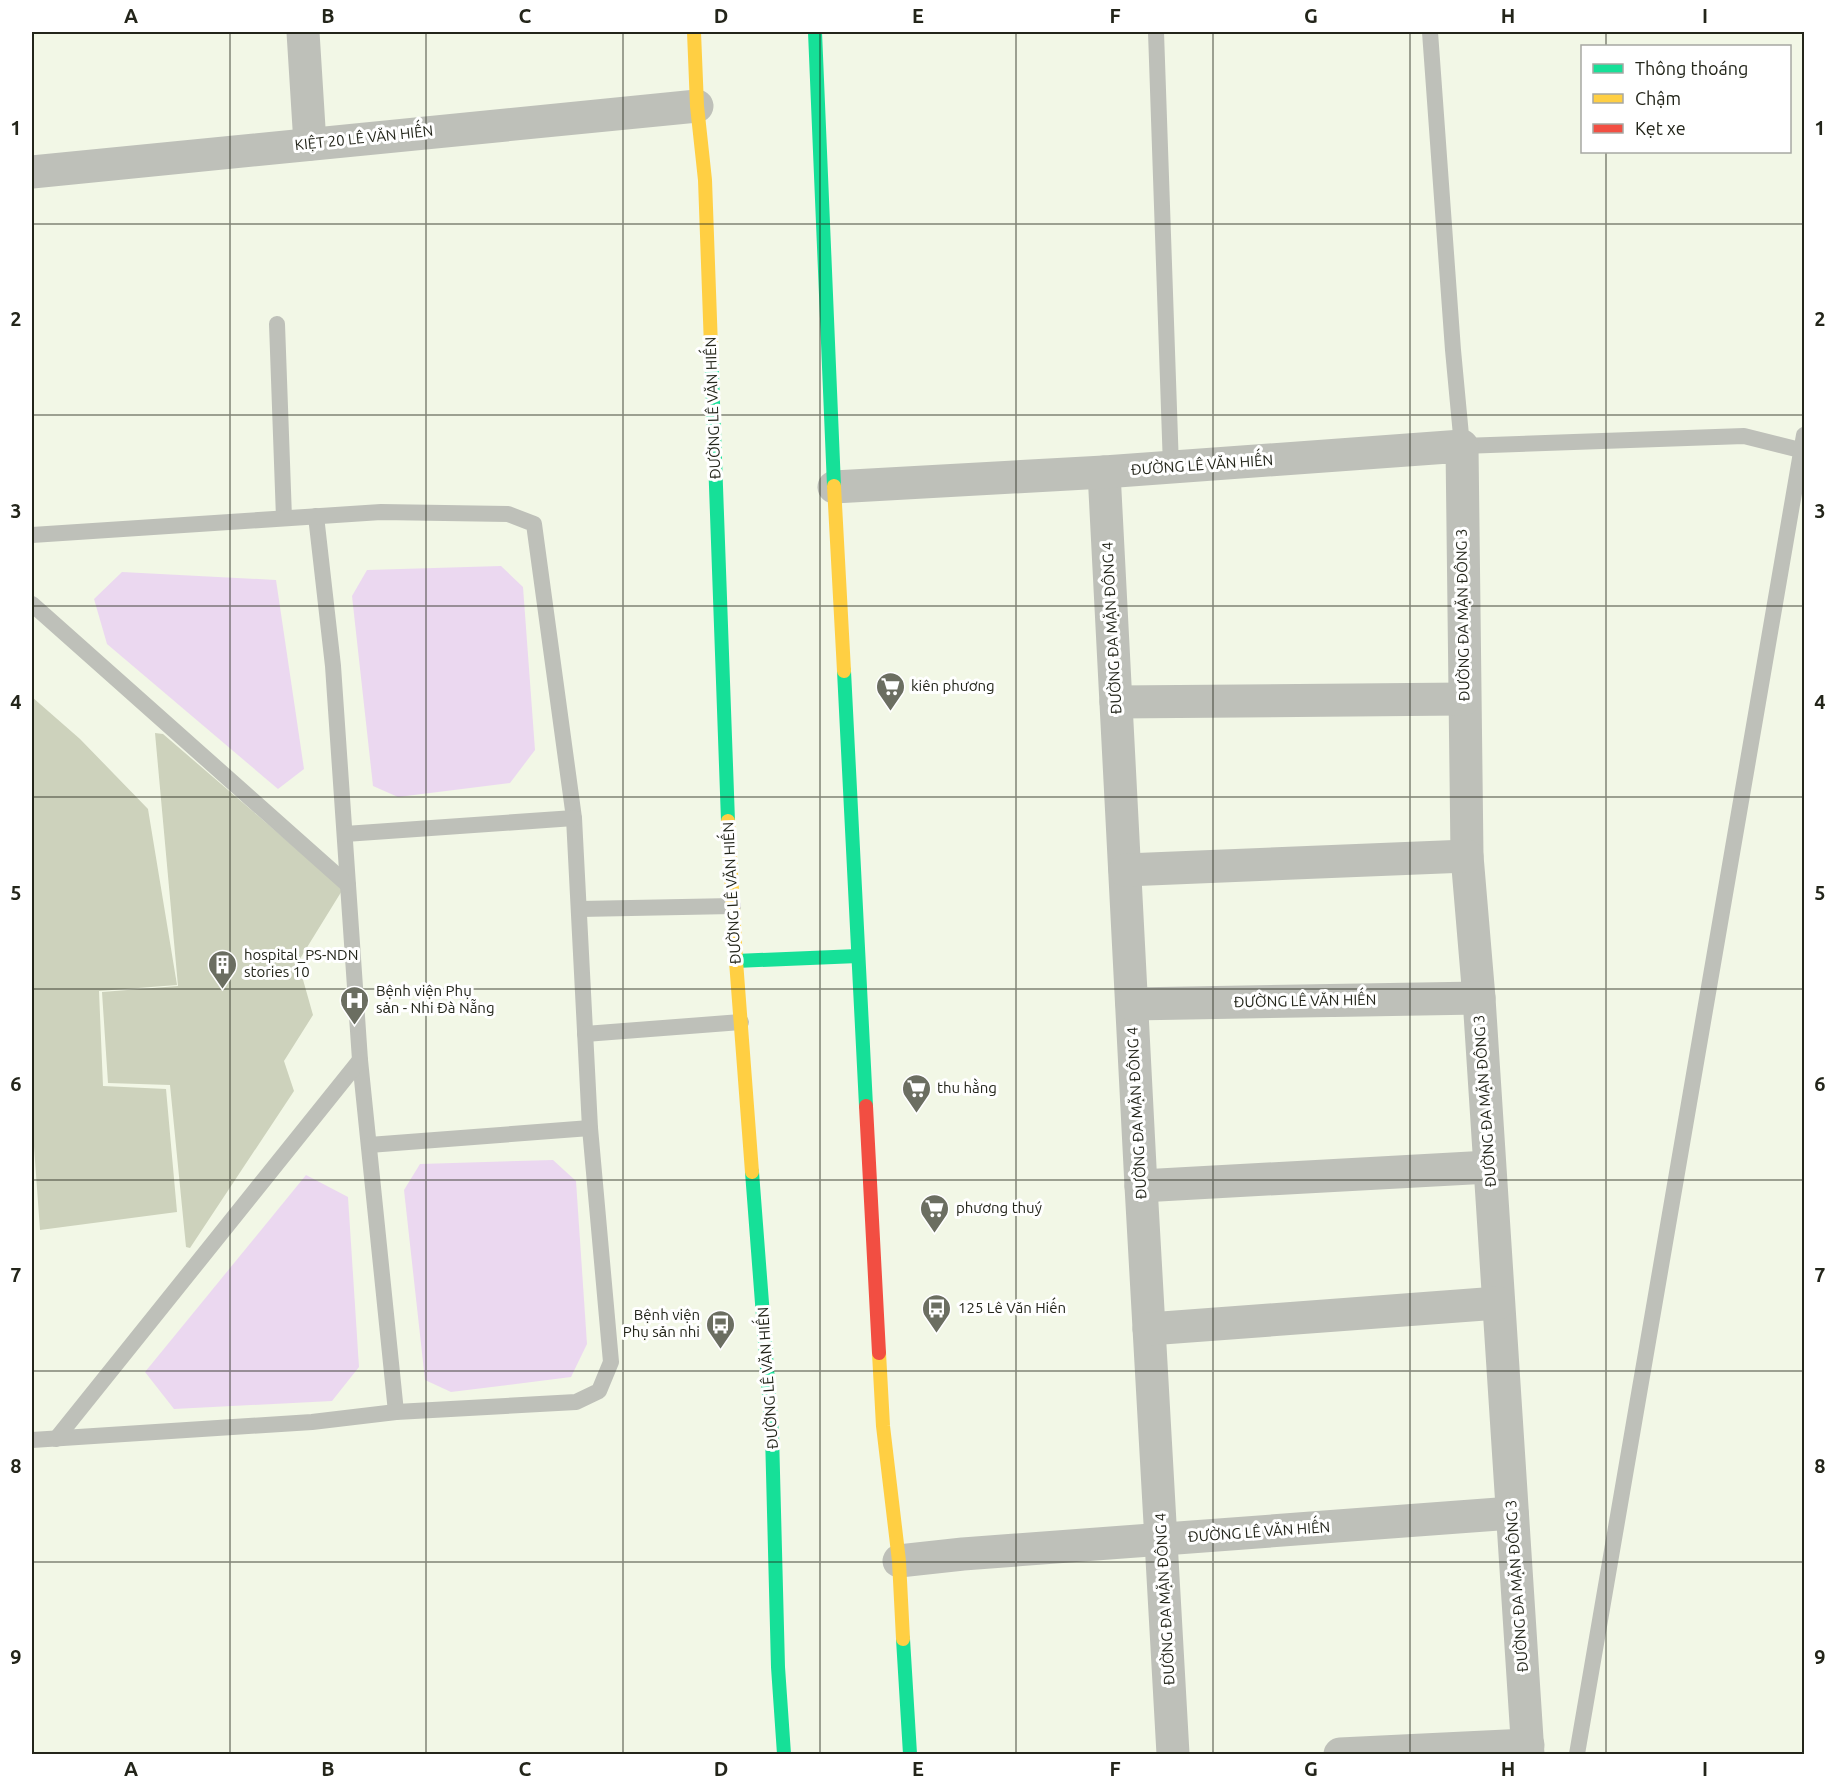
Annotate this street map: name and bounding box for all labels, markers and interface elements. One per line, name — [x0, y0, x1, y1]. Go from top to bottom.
text: A — [124, 4, 138, 27]
text: B — [321, 4, 335, 27]
text: C — [519, 4, 532, 27]
text: D — [714, 4, 728, 27]
text: E — [912, 4, 924, 27]
text: F — [1109, 4, 1121, 27]
text: G — [1304, 4, 1318, 27]
text: H — [1501, 4, 1515, 27]
text: I — [1702, 4, 1708, 27]
legend — [1581, 45, 1791, 153]
text: Thông thoáng — [1635, 58, 1748, 78]
text: Chậm — [1635, 88, 1681, 108]
text: 1 — [10, 116, 22, 139]
text: 1 — [1814, 116, 1826, 139]
street label: KIỆT 20 LÊ VĂN HIẾN — [293, 118, 434, 153]
text: Kẹt xe — [1635, 118, 1686, 138]
text: 2 — [10, 307, 22, 330]
text: 2 — [1814, 307, 1826, 330]
street label: ĐƯỜNG LÊ VĂN HIẾN — [698, 336, 723, 480]
street label: ĐƯỜNG LÊ VĂN HIẾN — [1130, 447, 1274, 478]
text: 3 — [10, 499, 22, 522]
text: 3 — [1814, 499, 1826, 522]
street label: ĐƯỜNG ĐA MẶN ĐÔNG 3 — [1452, 528, 1473, 702]
street label: ĐƯỜNG ĐA MẶN ĐÔNG 4 — [1098, 541, 1125, 715]
supermarket icon: kiên phương — [874, 670, 906, 712]
place label: kiên phương — [911, 677, 995, 694]
text: 4 — [10, 690, 22, 713]
text: 4 — [1814, 690, 1826, 713]
street label: ĐƯỜNG LÊ VĂN HIẾN — [715, 821, 744, 965]
text: 5 — [10, 881, 22, 904]
text: 5 — [1814, 881, 1826, 904]
place label: hospital_PS-NDN stories 10 — [244, 946, 358, 980]
building icon: hospital_PS-NDN stories 10 — [207, 948, 239, 990]
place label: Bệnh viện Phụ sản - Nhi Đà Nẵng — [376, 982, 495, 1016]
hospital icon: Bệnh viện Phụ sản - Nhi Đà Nẵng — [339, 984, 371, 1026]
street label: ĐƯỜNG LÊ VĂN HIẾN — [1234, 987, 1376, 1010]
street label: ĐƯỜNG ĐA MẶN ĐÔNG 3 — [1469, 1014, 1499, 1188]
street label: ĐƯỜNG ĐA MẶN ĐÔNG 4 — [1123, 1026, 1150, 1200]
text: 6 — [10, 1072, 22, 1095]
supermarket icon: thu hằng — [900, 1072, 932, 1114]
text: 6 — [1814, 1072, 1826, 1095]
place label: thu hằng — [937, 1078, 997, 1096]
supermarket icon: phương thuý — [919, 1192, 951, 1234]
place label: phương thuý — [956, 1199, 1042, 1216]
text: 7 — [10, 1263, 22, 1286]
text: 7 — [1814, 1263, 1826, 1286]
bus stop icon: 125 Lê Văn Hiến — [921, 1292, 953, 1334]
place label: 125 Lê Văn Hiến — [958, 1297, 1066, 1316]
place label: Bệnh viện Phụ sản nhi — [623, 1306, 700, 1340]
street label: ĐƯỜNG LÊ VĂN HIẾN — [750, 1306, 781, 1450]
bus stop icon: Bệnh viện Phụ sản nhi — [705, 1308, 737, 1350]
text: 8 — [10, 1454, 22, 1477]
text: 8 — [1814, 1454, 1826, 1477]
street label: ĐƯỜNG ĐA MẶN ĐÔNG 3 — [1501, 1499, 1531, 1673]
street label: ĐƯỜNG ĐA MẶN ĐÔNG 4 — [1151, 1512, 1178, 1686]
street label: ĐƯỜNG LÊ VĂN HIẾN — [1187, 1514, 1331, 1545]
text: 9 — [10, 1645, 22, 1668]
text: 9 — [1814, 1645, 1826, 1668]
text: A — [124, 1757, 138, 1780]
text: B — [321, 1757, 335, 1780]
text: C — [519, 1757, 532, 1780]
text: D — [714, 1757, 728, 1780]
text: E — [912, 1757, 924, 1780]
text: F — [1109, 1757, 1121, 1780]
text: G — [1304, 1757, 1318, 1780]
text: H — [1501, 1757, 1515, 1780]
text: I — [1702, 1757, 1708, 1780]

